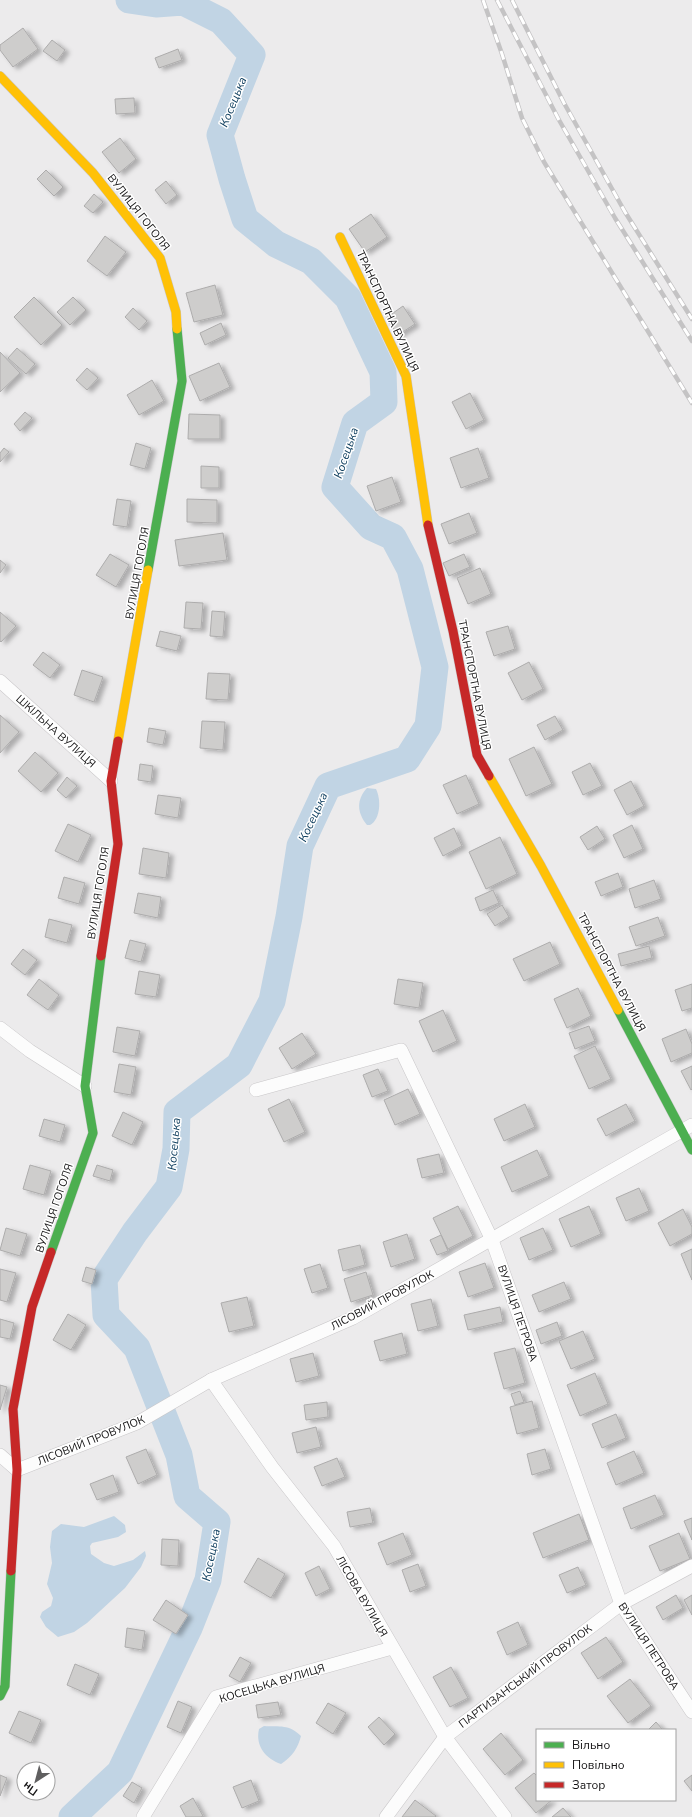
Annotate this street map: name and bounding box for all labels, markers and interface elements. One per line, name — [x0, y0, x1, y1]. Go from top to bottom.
water label: Косецька — [216, 74, 250, 130]
street label: ВУЛИЦЯ ГОГОЛЯ — [104, 171, 173, 254]
street label: ТРАНСПОРТНА ВУЛИЦЯ — [353, 248, 422, 374]
water label: Косецька — [330, 425, 362, 481]
street label: ВУЛИЦЯ ГОГОЛЯ — [122, 526, 153, 620]
street label: ТРАНСПОРТНА ВУЛИЦЯ — [455, 619, 495, 752]
street label: ШКІЛЬНА ВУЛИЦЯ — [13, 691, 99, 771]
water label: Косецька — [295, 790, 331, 844]
street label: ВУЛИЦЯ ГОГОЛЯ — [84, 846, 113, 940]
street label: ТРАНСПОРТНА ВУЛИЦЯ — [574, 910, 649, 1034]
water label: Косецька — [164, 1117, 184, 1171]
street label: ВУЛИЦЯ ГОГОЛЯ — [32, 1162, 77, 1255]
street label: ВУЛИЦЯ ПЕТРОВА — [494, 1263, 541, 1363]
street label: ЛІСОВИЙ ПРОВУЛОК — [328, 1267, 436, 1334]
street label: ЛІСОВИЙ ПРОВУЛОК — [35, 1412, 147, 1469]
water label: Косецька — [198, 1527, 224, 1583]
street label: ЛІСОВА ВУЛИЦЯ — [332, 1553, 391, 1640]
street label: ВУЛИЦЯ ПЕТРОВА — [615, 1600, 682, 1693]
street label: ПАРТИЗАНСЬКИЙ ПРОВУЛОК — [456, 1621, 595, 1732]
street label: КОСЕЦЬКА ВУЛИЦЯ — [218, 1660, 327, 1707]
legend — [536, 1729, 676, 1801]
text: Вільно — [572, 1737, 610, 1753]
text: Повільно — [572, 1757, 625, 1773]
north arrow — [16, 1761, 56, 1801]
text: Затор — [572, 1777, 605, 1793]
text: Пн — [20, 1778, 41, 1799]

